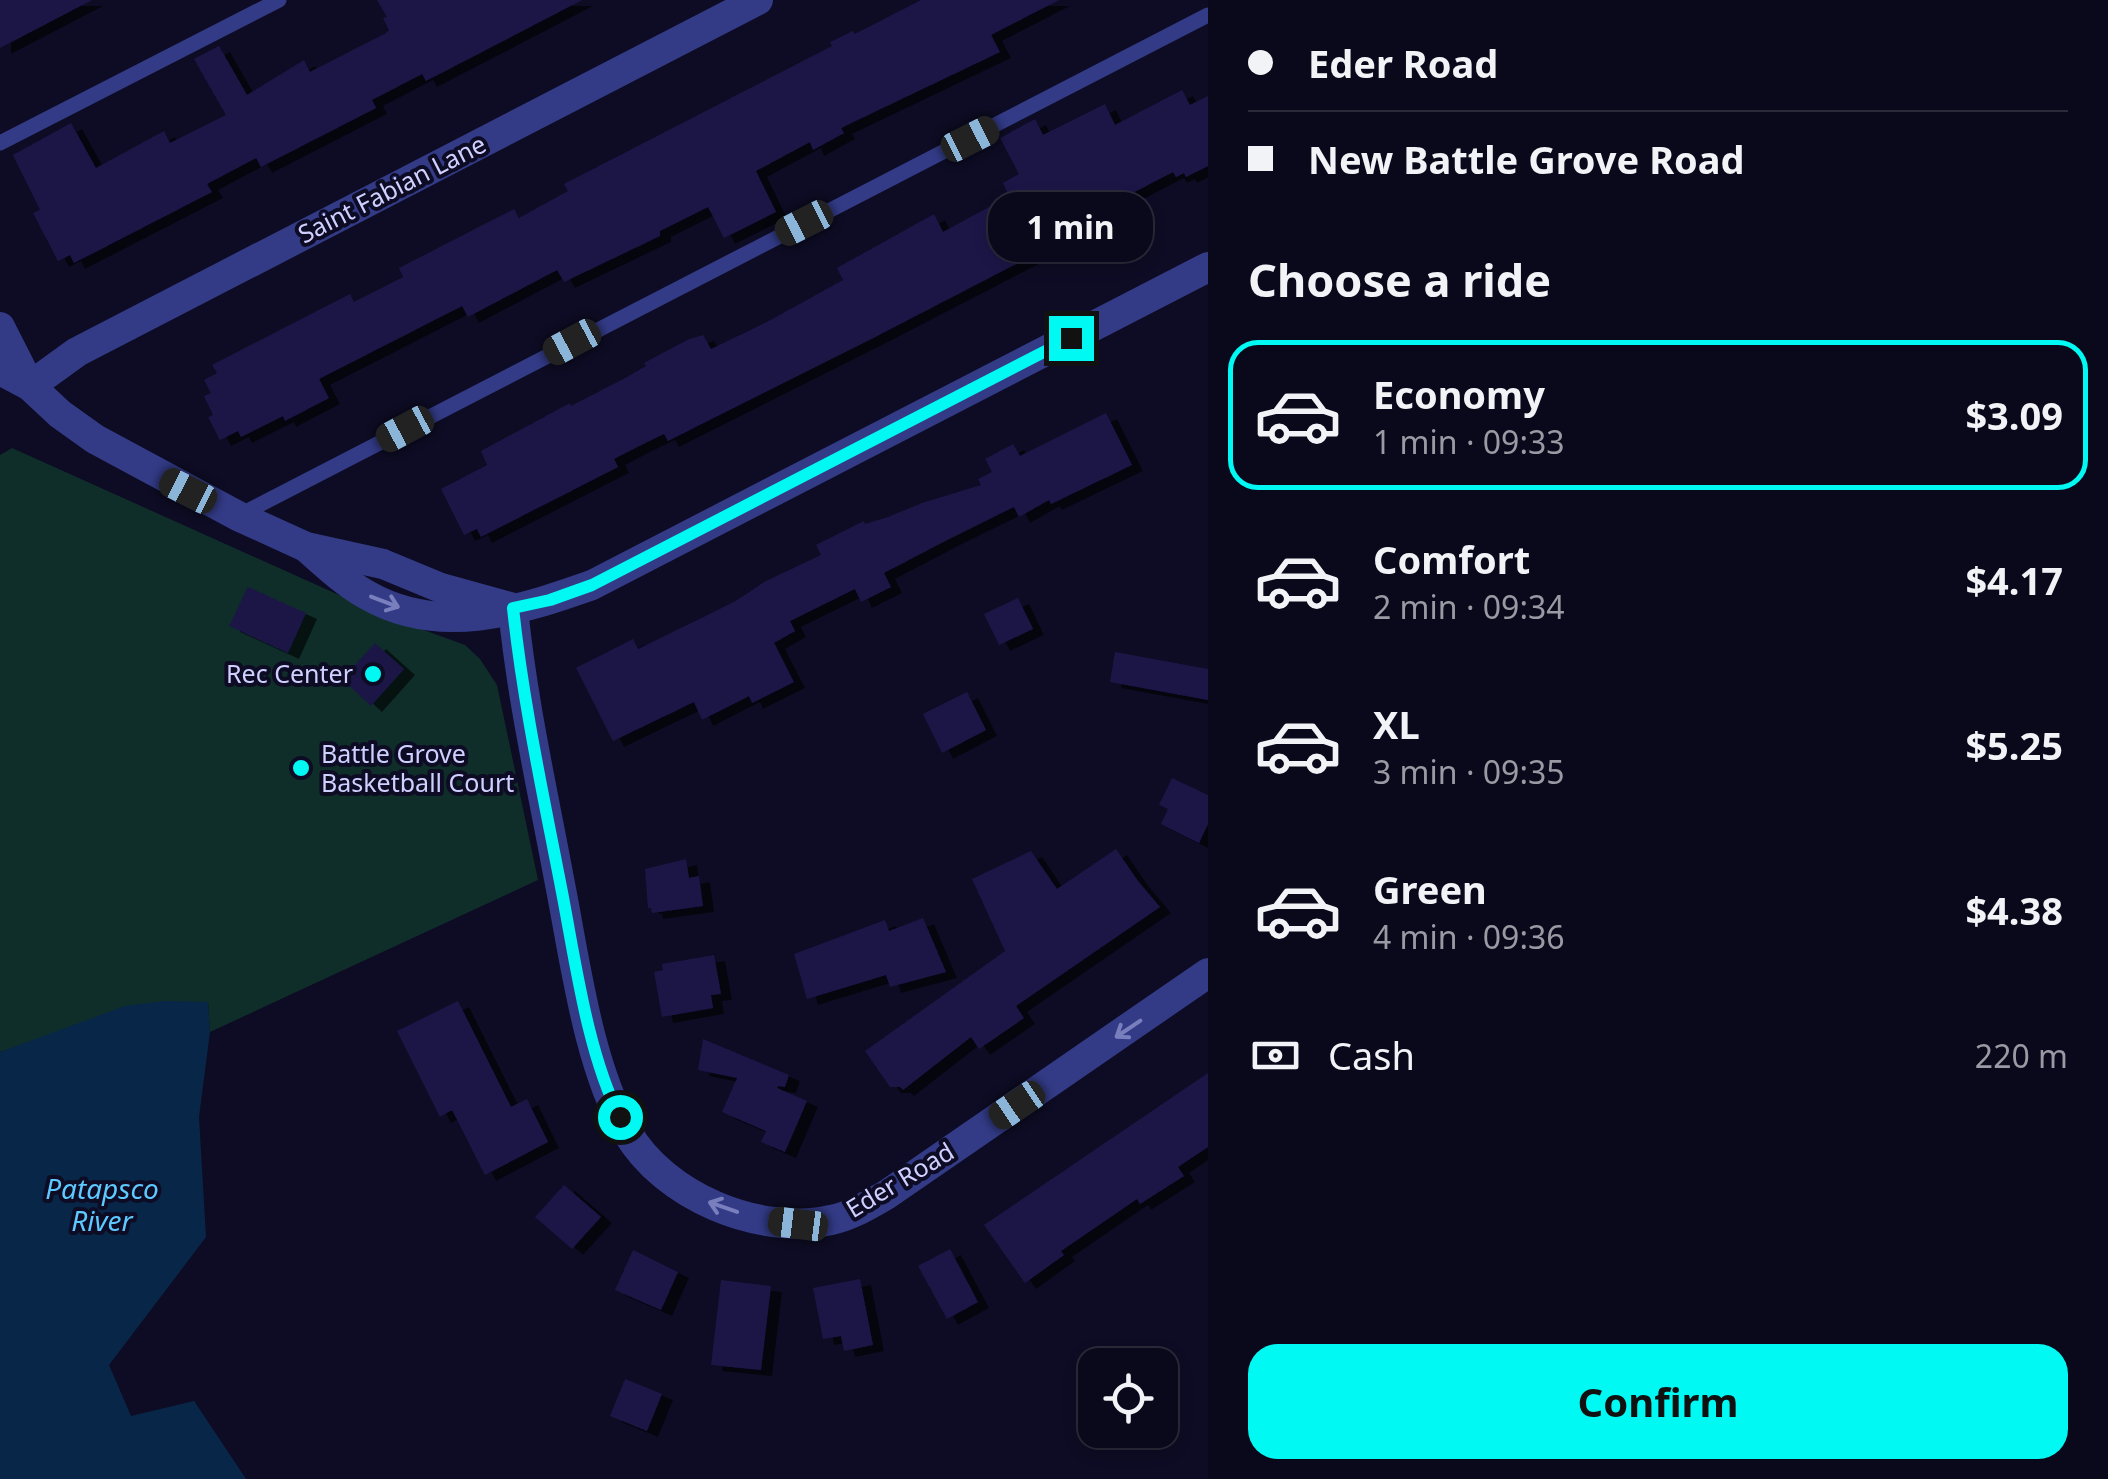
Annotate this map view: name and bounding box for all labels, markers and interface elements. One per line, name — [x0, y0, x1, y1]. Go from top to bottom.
text: Eder Road — [1308, 37, 1498, 89]
car — [936, 112, 1004, 166]
street label: Saint Fabian Lane — [292, 126, 491, 250]
text: New Battle Grove Road — [1308, 133, 1745, 185]
callout: 1 min — [988, 193, 1154, 263]
car — [770, 196, 838, 250]
text: 1 min — [1026, 205, 1115, 248]
text: Choose a ride — [1248, 249, 1551, 310]
car — [538, 315, 606, 369]
route end — [1049, 316, 1094, 361]
text: Economy — [1373, 368, 1545, 420]
icon: car — [1253, 370, 1343, 460]
text: $3.09 — [1965, 389, 2063, 441]
car — [371, 402, 439, 456]
text: 1 min · 09:33 — [1373, 420, 1565, 463]
car — [154, 464, 222, 518]
text: Comfort — [1373, 533, 1530, 585]
icon: car — [1253, 535, 1343, 625]
text: $4.17 — [1965, 554, 2063, 606]
text: 2 min · 09:34 — [1373, 585, 1565, 628]
one-way arrow — [369, 594, 400, 612]
place label: Rec Center — [226, 656, 353, 690]
marker: Rec Center — [362, 663, 384, 685]
text: XL — [1373, 698, 1420, 750]
icon: car — [1253, 700, 1343, 790]
text: $5.25 — [1965, 719, 2063, 771]
place label: Battle Grove Basketball Court — [321, 736, 514, 799]
text: 3 min · 09:35 — [1373, 750, 1565, 793]
marker: Battle Grove Basketball Court — [290, 757, 312, 779]
text: Green — [1373, 863, 1487, 915]
icon: car — [1253, 865, 1343, 955]
text: $4.38 — [1965, 884, 2063, 936]
text: 4 min · 09:36 — [1373, 915, 1565, 958]
one-way arrow — [1115, 1018, 1143, 1039]
icon: cash — [1248, 1028, 1303, 1083]
text: Cash — [1328, 1029, 1415, 1081]
text: 220 m — [1975, 1034, 2068, 1077]
car — [984, 1076, 1050, 1134]
route start — [598, 1095, 643, 1140]
street label: Eder Road — [839, 1134, 960, 1225]
water label: Patapsco River — [45, 1169, 159, 1239]
one-way arrow — [707, 1196, 739, 1214]
car — [766, 1205, 830, 1243]
button: Confirm — [1248, 1344, 2068, 1459]
map controls — [1078, 1348, 1178, 1448]
button: locate — [1078, 1348, 1178, 1448]

